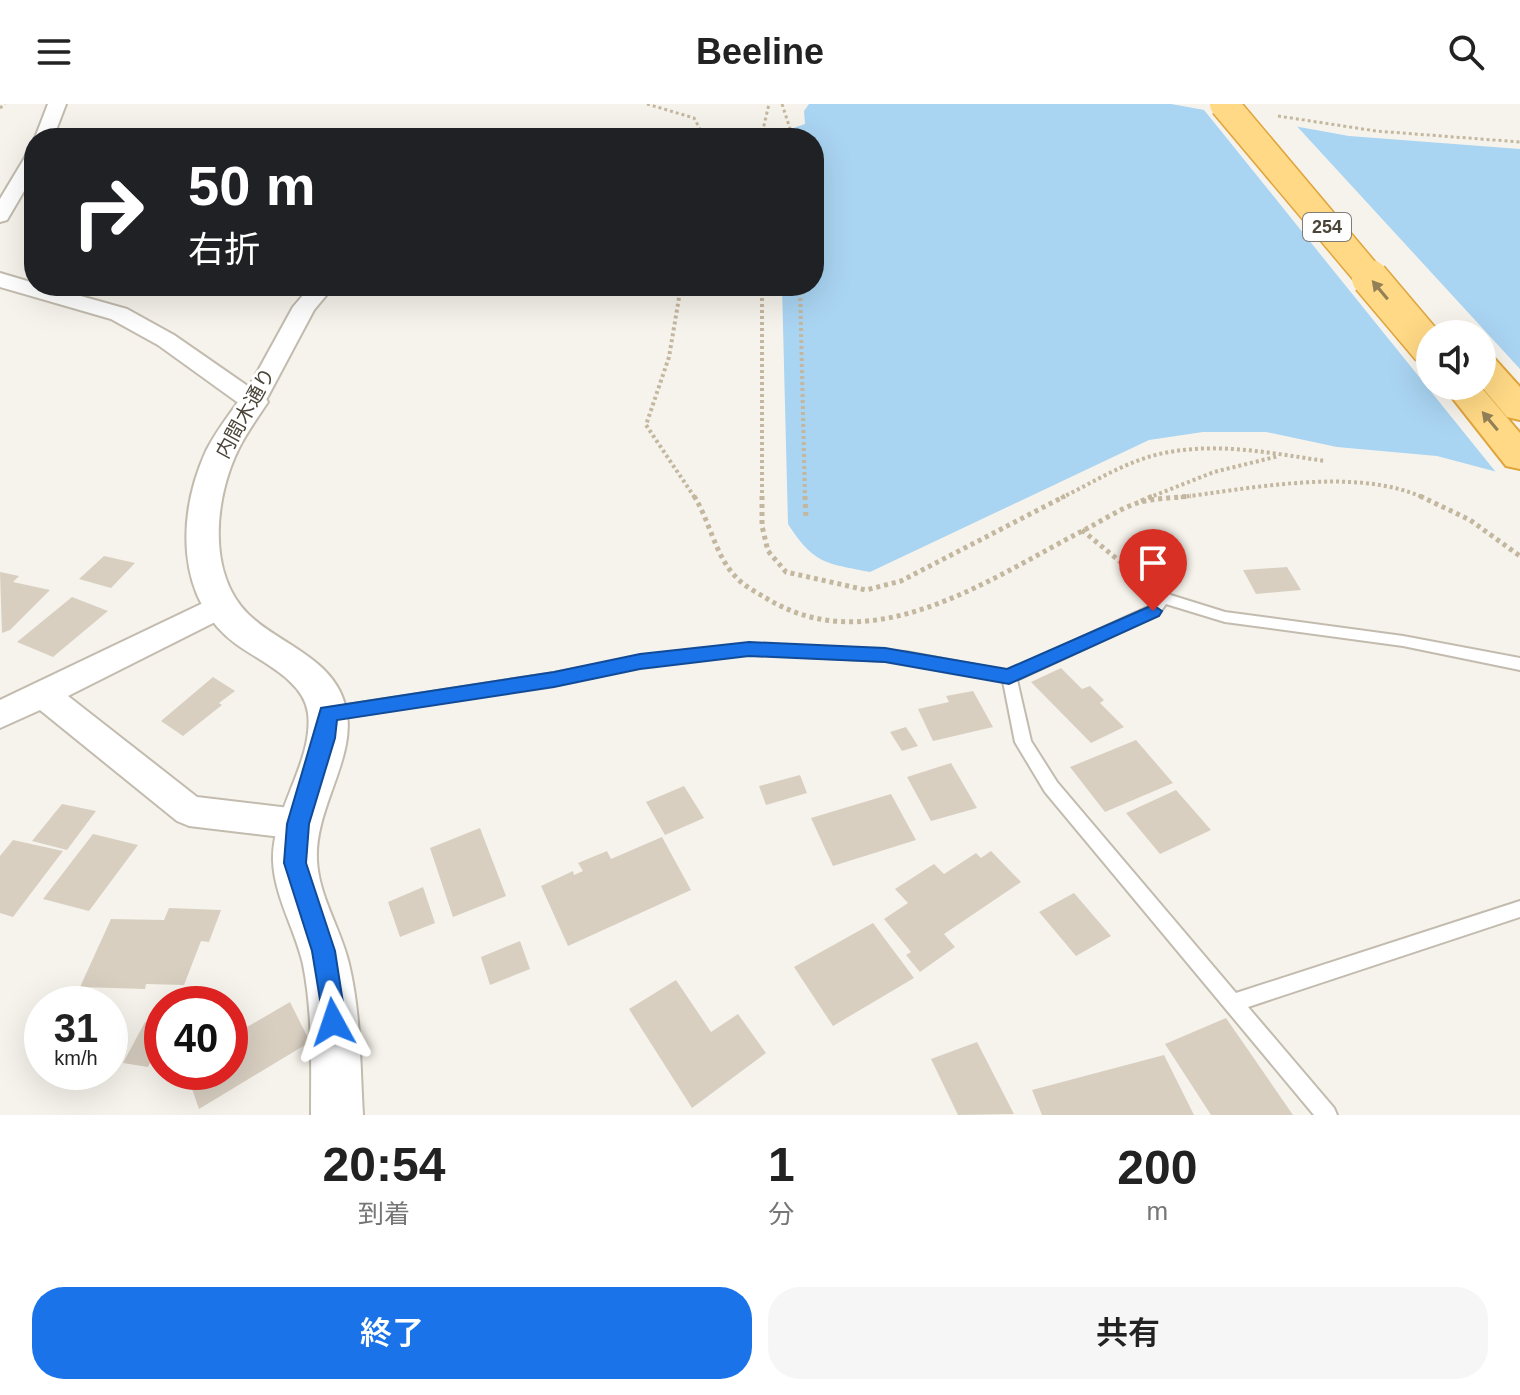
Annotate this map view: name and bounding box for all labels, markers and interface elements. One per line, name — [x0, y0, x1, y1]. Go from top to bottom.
icon: menu — [32, 30, 76, 74]
icon: search — [1444, 30, 1488, 74]
text: Beeline — [696, 31, 824, 72]
text: 50 m — [188, 154, 316, 217]
icon: right — [56, 160, 160, 264]
road number: 254 — [1303, 213, 1351, 241]
text: 右折 — [188, 229, 260, 270]
one-way arrow — [1372, 280, 1389, 300]
map controls — [1416, 320, 1496, 400]
button: sound — [1416, 320, 1496, 400]
street label: 内間木通り — [211, 364, 279, 462]
one-way arrow — [1482, 412, 1499, 432]
pin — [1119, 529, 1187, 611]
icon: arrive — [1131, 541, 1175, 585]
position arrow — [291, 980, 375, 1064]
speed limit sign: 40 — [144, 986, 248, 1090]
text: 31 — [54, 1006, 98, 1050]
text: km/h — [54, 1047, 98, 1069]
text: 20:54 — [323, 1138, 445, 1191]
text: 1 — [768, 1138, 795, 1191]
text: 200 — [1117, 1141, 1197, 1194]
text: m — [1147, 1196, 1168, 1226]
text: 到着 — [358, 1199, 410, 1229]
text: 分 — [768, 1199, 794, 1229]
button: 終了 — [32, 1287, 752, 1379]
button: 共有 — [768, 1287, 1488, 1379]

